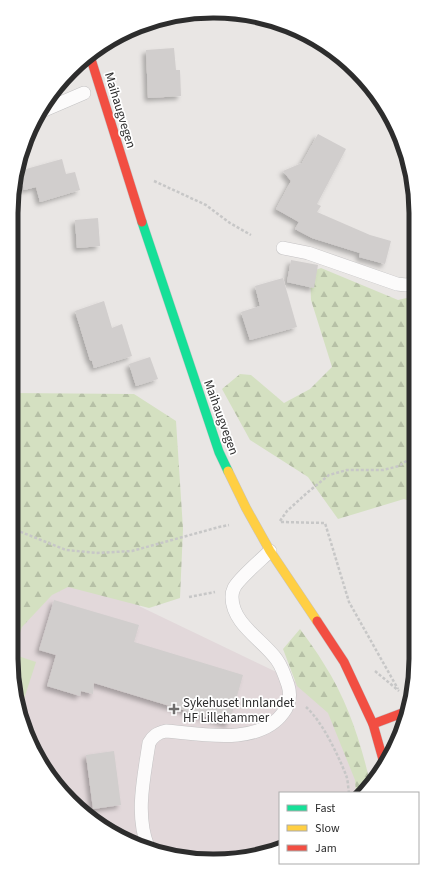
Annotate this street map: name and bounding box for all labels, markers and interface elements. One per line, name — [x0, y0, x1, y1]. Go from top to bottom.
street label: Maihaugvegen — [100, 70, 140, 151]
street label: Maihaugvegen — [199, 377, 243, 457]
place label: Sykehuset Innlandet HF Lillehammer — [183, 694, 295, 727]
marker: Sykehuset Innlandet HF Lillehammer — [168, 703, 180, 715]
legend — [279, 792, 419, 864]
text: Fast — [315, 800, 335, 817]
text: Slow — [315, 820, 340, 837]
text: Jam — [315, 840, 337, 857]

